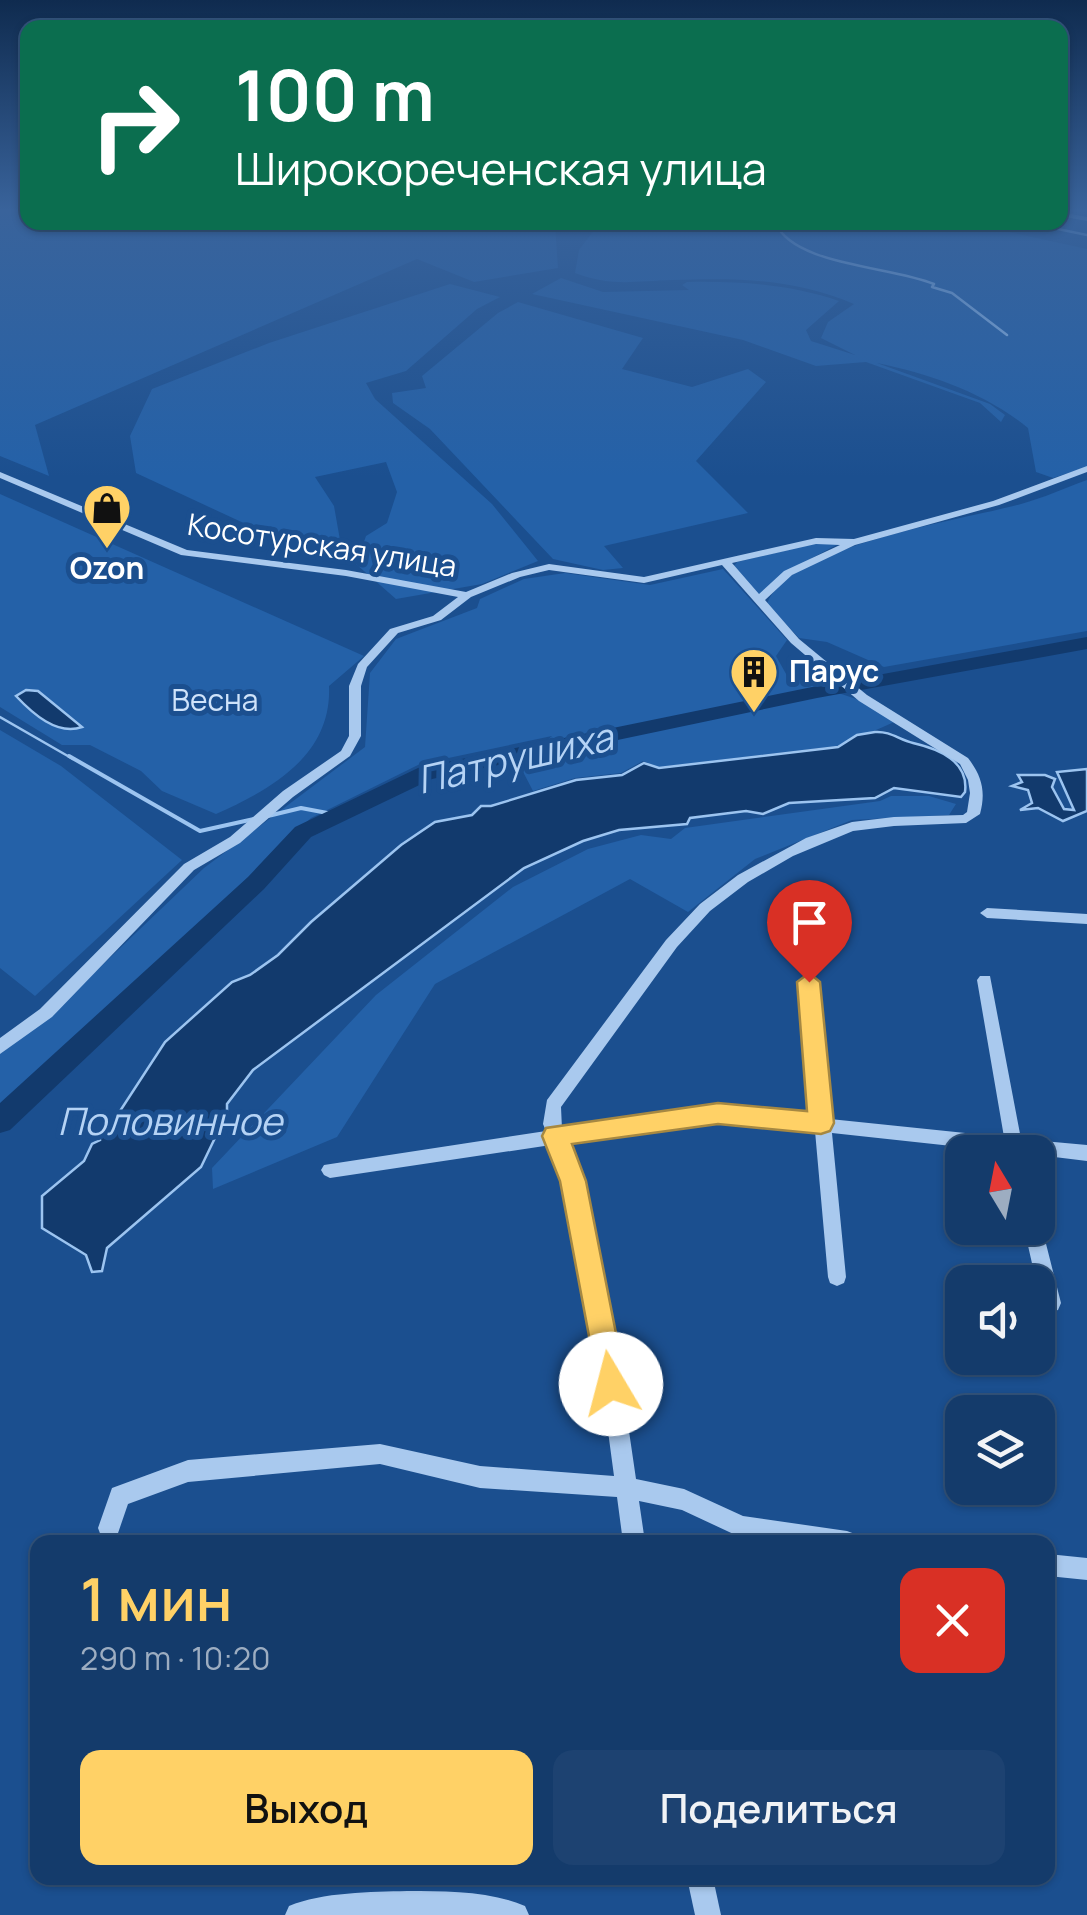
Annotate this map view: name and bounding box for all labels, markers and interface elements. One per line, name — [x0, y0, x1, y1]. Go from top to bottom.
text: 100 m — [235, 46, 435, 142]
icon: right — [70, 60, 200, 190]
text: Широкореченская улица — [235, 137, 767, 199]
shop icon: Ozon — [81, 482, 133, 550]
street label: Косотурская улица — [185, 503, 460, 586]
place label: Ozon — [70, 547, 144, 588]
building icon: Парус — [728, 646, 780, 714]
place label: Парус — [789, 650, 879, 691]
park label: Весна — [172, 679, 258, 720]
water label: Патрушиха — [412, 709, 619, 805]
pin — [767, 880, 852, 983]
icon: arrive — [782, 895, 837, 950]
water label: Половинное — [58, 1094, 285, 1146]
north arrow — [945, 1135, 1055, 1245]
map controls — [945, 1135, 1055, 1505]
button: sound — [945, 1265, 1055, 1375]
position arrow — [559, 1332, 663, 1436]
button: layers — [945, 1395, 1055, 1505]
text: 1 мин — [80, 1557, 233, 1639]
button: close — [900, 1568, 1005, 1673]
text: 290 m · 10:20 — [80, 1636, 271, 1680]
button: Выход — [80, 1750, 533, 1865]
button: Поделиться — [553, 1750, 1005, 1865]

